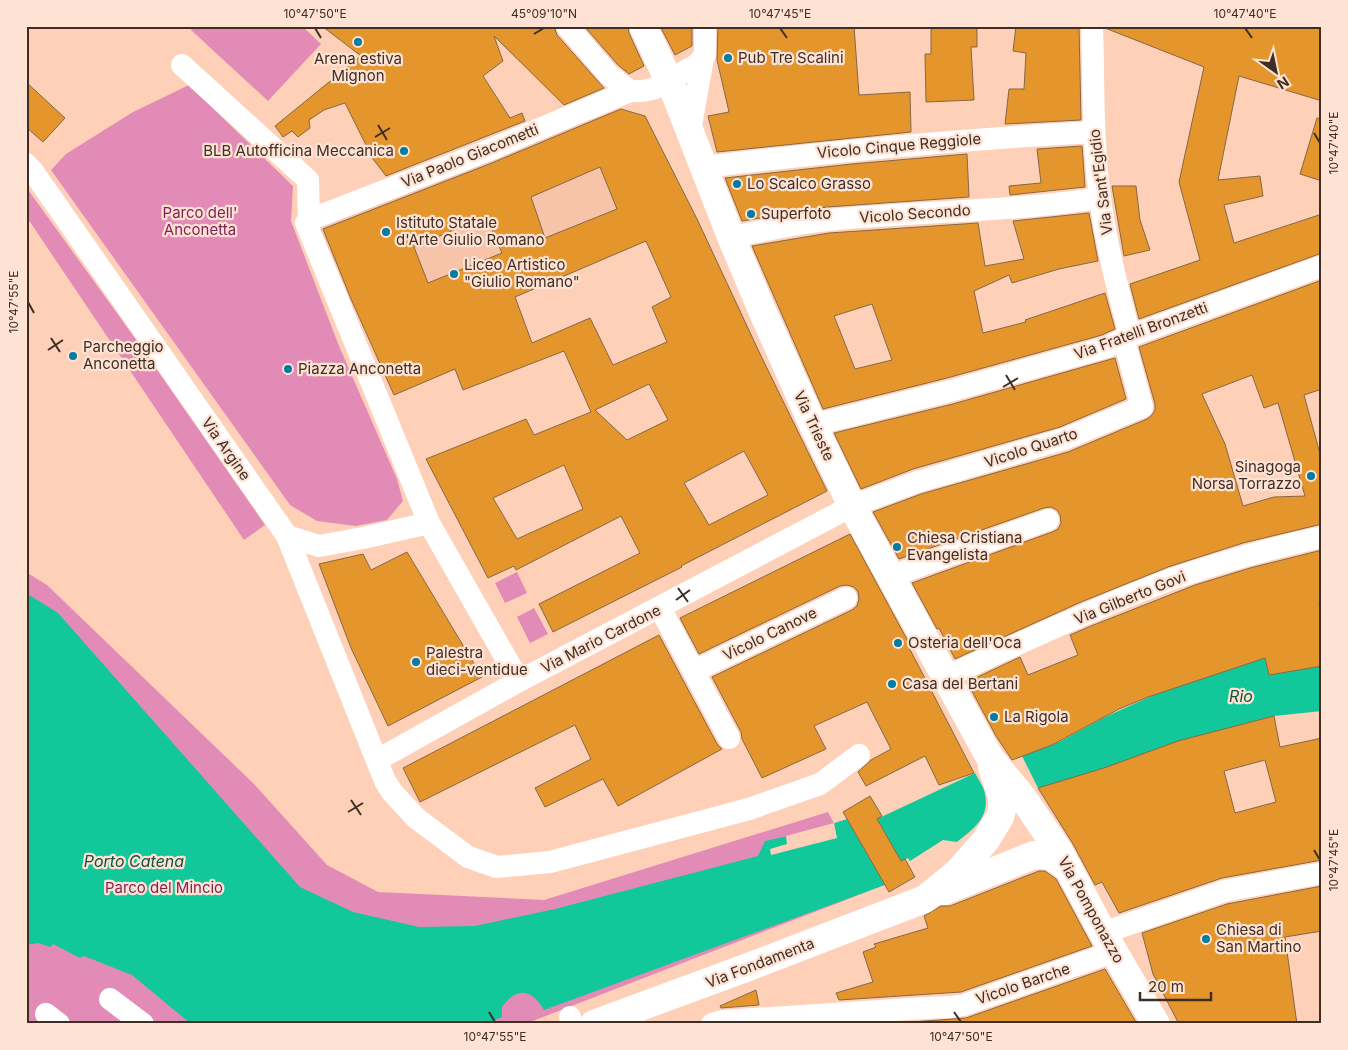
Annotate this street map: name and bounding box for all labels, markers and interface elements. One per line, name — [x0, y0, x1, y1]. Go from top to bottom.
text: 10°47'50"E — [283, 6, 347, 21]
text: 45°09'10"N — [511, 6, 577, 21]
text: 10°47'45"E — [749, 6, 811, 21]
text: 10°47'40"E — [1214, 6, 1276, 21]
marker: Arena estiva Mignon — [352, 36, 364, 48]
place label: Pub Tre Scalini — [738, 48, 844, 67]
north arrow — [1250, 48, 1300, 98]
place label: Arena estiva Mignon — [314, 49, 402, 85]
marker: Pub Tre Scalini — [722, 52, 734, 64]
text: N — [1274, 73, 1292, 93]
text: 10°47'40"E — [1326, 112, 1341, 174]
street label: Via Paolo Giacometti — [398, 119, 541, 192]
street label: Via Sant'Egidio — [1085, 128, 1116, 236]
street label: Vicolo Cinque Reggiole — [816, 129, 982, 162]
place label: BLB Autofficina Meccanica — [203, 141, 394, 160]
marker: BLB Autofficina Meccanica — [398, 145, 410, 157]
place label: Lo Scalco Grasso — [747, 174, 871, 193]
marker: Lo Scalco Grasso — [731, 178, 743, 190]
street label: Vicolo Secondo — [859, 200, 971, 227]
park label: Parco dell' Anconetta — [163, 203, 237, 239]
place label: Superfoto — [761, 204, 831, 223]
marker: Superfoto — [745, 208, 757, 220]
place label: Istituto Statale d'Arte Giulio Romano — [396, 213, 544, 249]
marker: Istituto Statale d'Arte Giulio Romano — [380, 226, 392, 238]
place label: Liceo Artistico "Giulio Romano" — [464, 255, 580, 291]
marker: Liceo Artistico "Giulio Romano" — [448, 268, 460, 280]
text: 10°47'55"E — [6, 271, 21, 333]
street label: Via Fratelli Bronzetti — [1071, 298, 1210, 364]
place label: Parcheggio Anconetta — [83, 337, 164, 373]
marker: Parcheggio Anconetta — [67, 350, 79, 362]
place label: Piazza Anconetta — [298, 359, 421, 378]
marker: Piazza Anconetta — [282, 363, 294, 375]
street label: Via Trieste — [790, 388, 839, 464]
street label: Via Argine — [198, 413, 255, 484]
street label: Vicolo Quarto — [982, 424, 1080, 472]
place label: Sinagoga Norsa Torrazzo — [1192, 457, 1301, 493]
marker: Sinagoga Norsa Torrazzo — [1305, 470, 1317, 482]
place label: Chiesa Cristiana Evangelista — [907, 528, 1022, 564]
marker: Chiesa Cristiana Evangelista — [891, 541, 903, 553]
street label: Via Gilberto Govi — [1071, 566, 1188, 629]
street label: Via Mario Cardone — [538, 600, 664, 677]
street label: Vicolo Canove — [720, 603, 820, 664]
place label: Osteria dell'Oca — [908, 633, 1021, 652]
marker: Osteria dell'Oca — [892, 637, 904, 649]
place label: Palestra dieci-ventidue — [426, 643, 528, 679]
marker: Palestra dieci-ventidue — [410, 656, 422, 668]
place label: Casa del Bertani — [902, 674, 1018, 693]
marker: Casa del Bertani — [886, 678, 898, 690]
water label: Rio — [1229, 686, 1253, 706]
place label: La Rigola — [1004, 707, 1069, 726]
marker: La Rigola — [988, 711, 1000, 723]
text: 10°47'45"E — [1326, 829, 1341, 891]
water label: Porto Catena — [84, 851, 184, 871]
street label: Via Pomponazzo — [1054, 853, 1129, 966]
park label: Parco del Mincio — [105, 878, 223, 897]
place label: Chiesa di San Martino — [1216, 920, 1301, 956]
street label: Via Fondamenta — [703, 933, 817, 992]
marker: Chiesa di San Martino — [1200, 933, 1212, 945]
street label: Vicolo Barche — [973, 959, 1072, 1008]
scale bar — [1140, 970, 1212, 1002]
text: 20 m — [1148, 977, 1184, 996]
text: 10°47'55"E — [464, 1029, 526, 1044]
text: 10°47'50"E — [929, 1029, 993, 1044]

